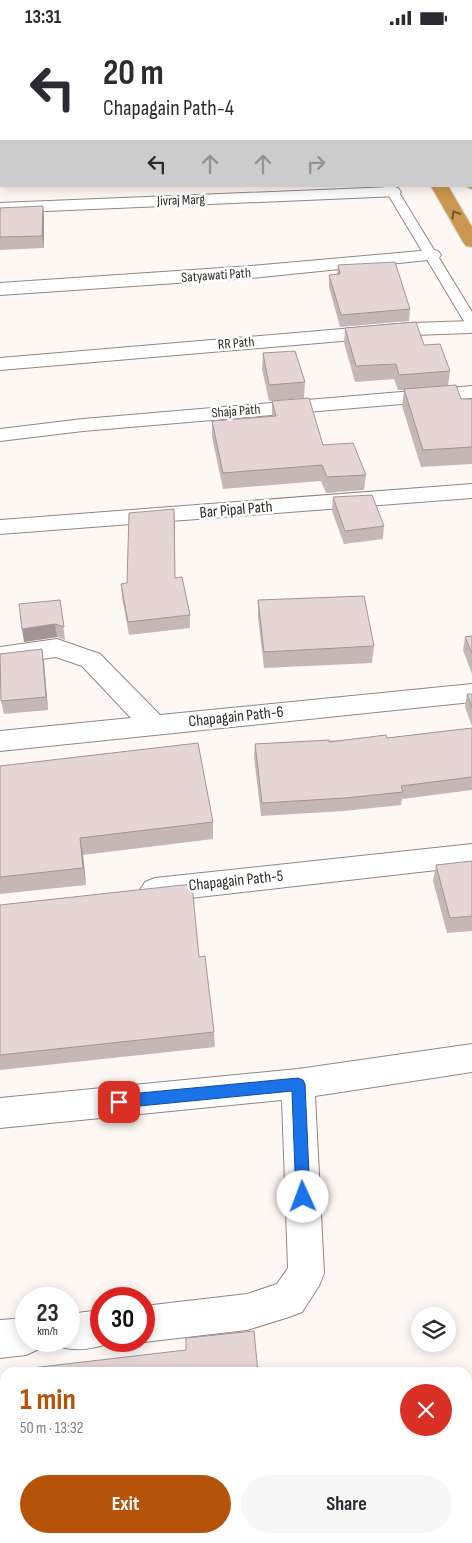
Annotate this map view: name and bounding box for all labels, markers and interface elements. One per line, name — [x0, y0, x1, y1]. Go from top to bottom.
text: 13:31 — [25, 6, 61, 29]
text: 20 m — [103, 52, 164, 95]
icon: left — [20, 55, 85, 120]
text: Chapagain Path-4 — [103, 95, 234, 122]
icon: left — [143, 150, 171, 178]
icon: ahead — [196, 150, 224, 178]
icon: ahead — [249, 150, 277, 178]
icon: right — [302, 150, 330, 178]
street label: Jivraj Marg — [156, 191, 206, 209]
one-way arrow — [452, 211, 462, 220]
street label: Satyawati Path — [181, 264, 251, 286]
street label: RR Path — [217, 333, 255, 353]
street label: Shaja Path — [211, 400, 261, 422]
street label: Bar Pipal Path — [199, 497, 273, 523]
street label: Chapagain Path-6 — [187, 703, 285, 731]
street label: Chapagain Path-5 — [188, 867, 284, 895]
pin — [98, 1081, 140, 1123]
icon: arrive — [105, 1088, 133, 1116]
position arrow — [276, 1170, 328, 1222]
speed limit sign: 30 — [90, 1287, 155, 1352]
text: 23 — [36, 1298, 59, 1329]
map controls — [411, 1307, 456, 1352]
button: layers — [411, 1307, 456, 1352]
text: km/h — [37, 1324, 58, 1339]
text: 1 min — [20, 1382, 76, 1418]
button: close — [400, 1384, 452, 1436]
text: 50 m · 13:32 — [20, 1419, 83, 1438]
button: Exit — [20, 1475, 231, 1533]
button: Share — [241, 1475, 452, 1533]

